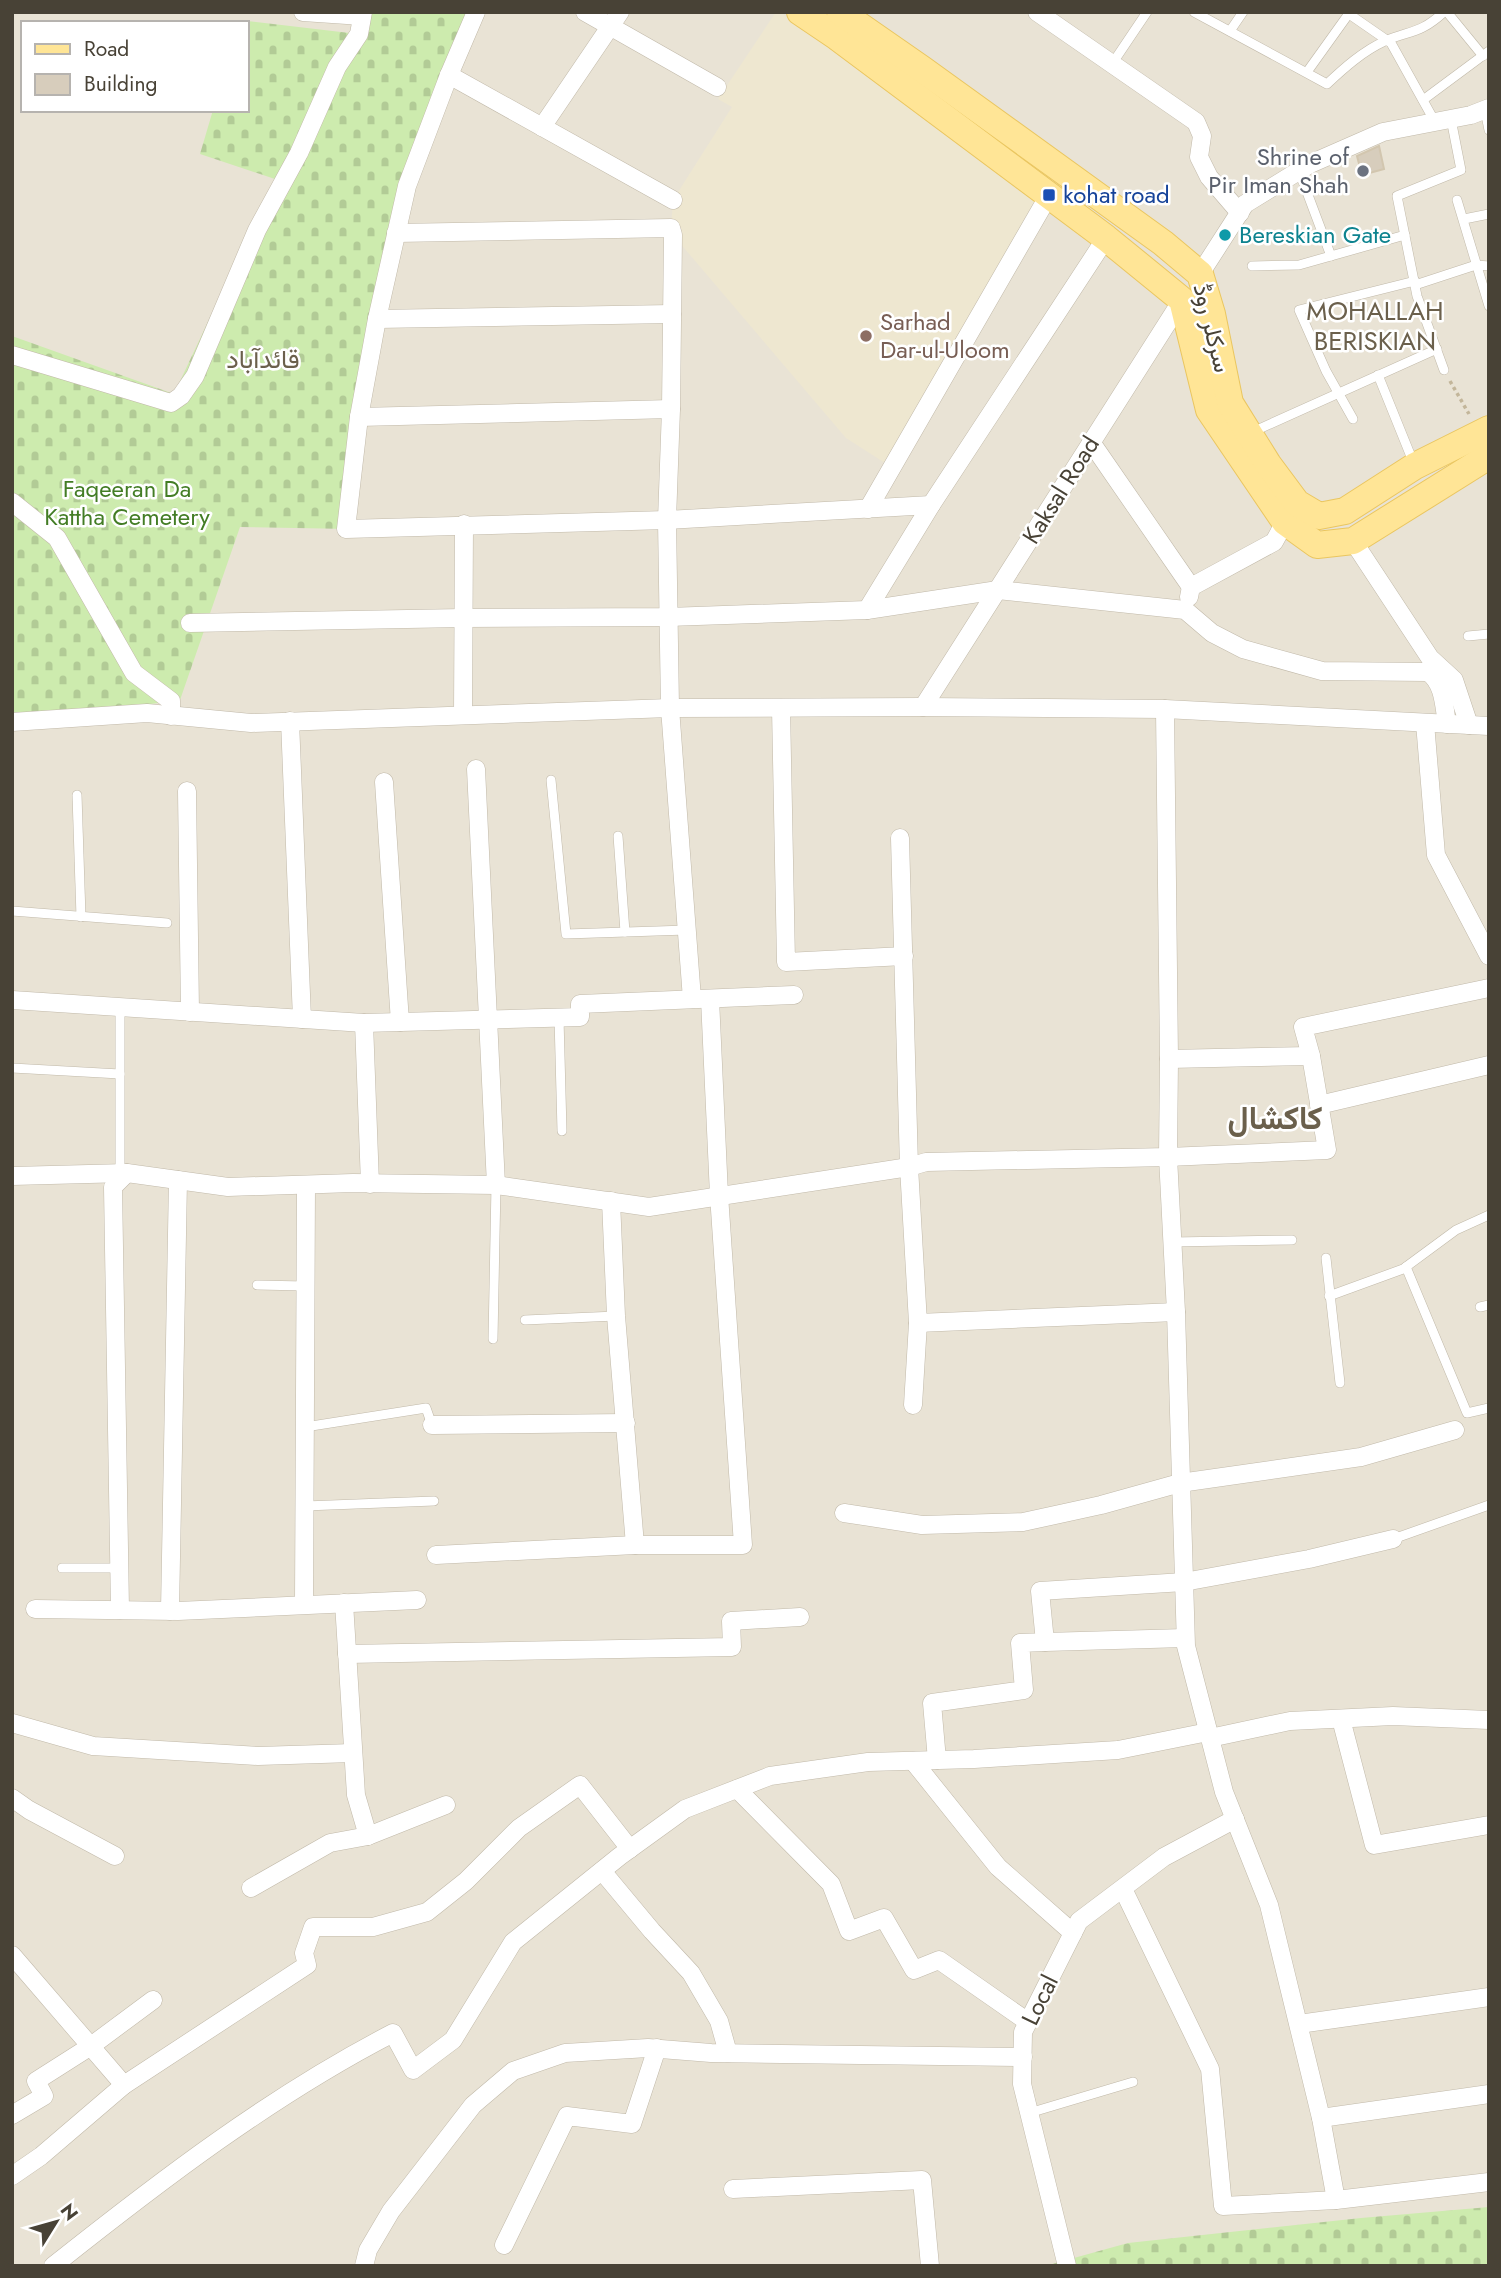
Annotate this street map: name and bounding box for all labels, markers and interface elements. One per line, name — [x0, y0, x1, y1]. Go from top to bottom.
legend — [21, 21, 248, 112]
text: Road — [84, 34, 129, 64]
text: Building — [84, 69, 157, 99]
place label: Shrine of Pir Iman Shah — [1208, 139, 1350, 202]
marker: Shrine of Pir Iman Shah — [1355, 163, 1371, 179]
place label: kohat road — [1063, 177, 1170, 212]
marker: kohat road — [1041, 187, 1057, 203]
place label: Bereskian Gate — [1239, 217, 1391, 252]
marker: Bereskian Gate — [1217, 227, 1233, 243]
street label: سرکلر روڈ — [1185, 280, 1240, 376]
district label: MOHALLAH BERISKIAN — [1306, 292, 1444, 360]
place label: Sarhad Dar-ul-Uloom — [880, 304, 1010, 367]
marker: Sarhad Dar-ul-Uloom — [858, 328, 874, 344]
district label: قائدآباد — [226, 340, 300, 378]
street label: Kaksal Road — [1014, 429, 1108, 550]
park label: Faqeeran Da Kattha Cemetery — [44, 471, 210, 534]
district label: کاکشال — [1228, 1095, 1322, 1141]
street label: Local — [1012, 1969, 1067, 2031]
north arrow — [21, 2187, 91, 2257]
text: N — [54, 2198, 85, 2226]

